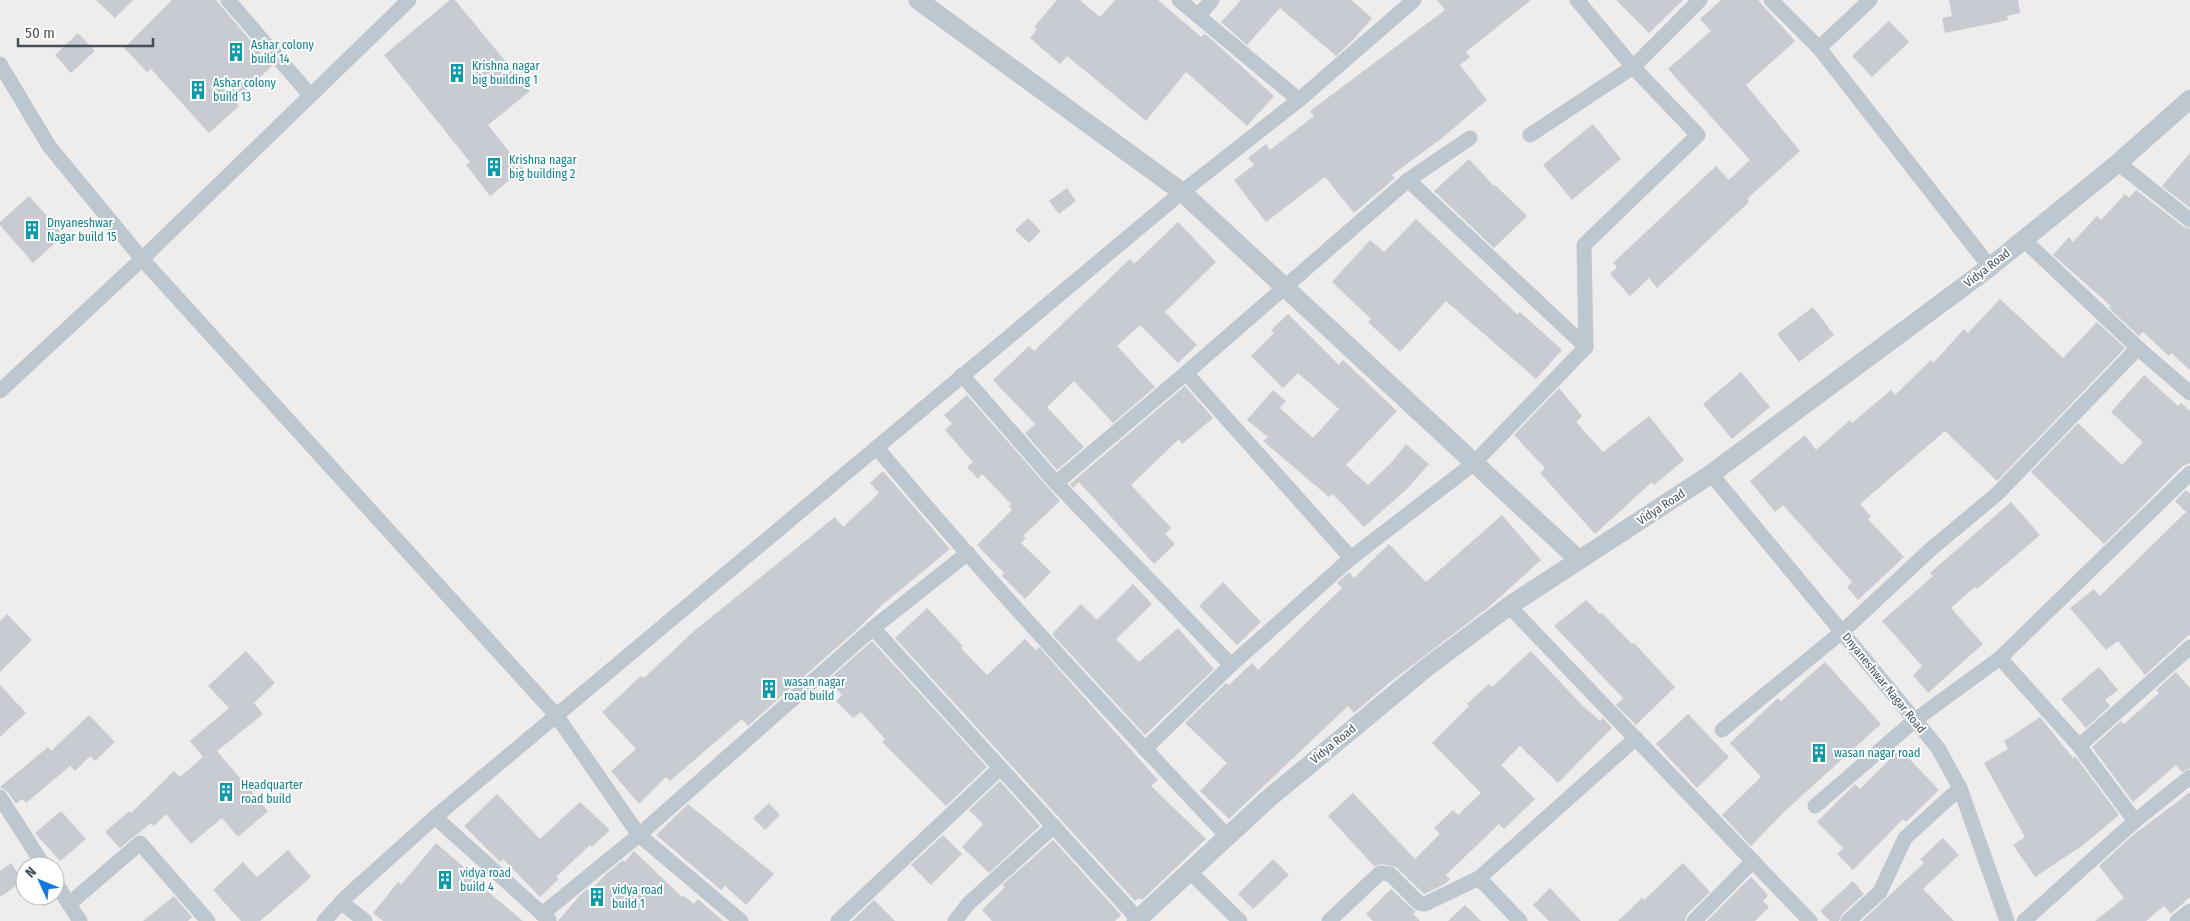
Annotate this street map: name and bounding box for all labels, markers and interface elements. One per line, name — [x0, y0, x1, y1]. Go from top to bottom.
scale bar — [18, 15, 152, 47]
text: 50 m — [25, 24, 55, 42]
place label: Ashar colony build 14 — [251, 38, 315, 66]
building icon: Ashar colony build 14 — [225, 41, 247, 63]
place label: Krishna nagar big building 1 — [472, 59, 540, 87]
building icon: Krishna nagar big building 1 — [446, 62, 468, 84]
place label: Ashar colony build 13 — [213, 76, 277, 104]
building icon: Ashar colony build 13 — [187, 79, 209, 101]
place label: Krishna nagar big building 2 — [509, 153, 577, 181]
building icon: Krishna nagar big building 2 — [483, 156, 505, 178]
place label: Dnyaneshwar Nagar build 15 — [47, 216, 117, 244]
building icon: Dnyaneshwar Nagar build 15 — [21, 219, 43, 241]
street label: Vidya Road — [1961, 246, 2013, 290]
street label: Vidya Road — [1634, 486, 1688, 528]
street label: Dnyaneshwar Nagar Road — [1839, 630, 1929, 736]
place label: wasan nagar road build — [784, 675, 846, 703]
building icon: wasan nagar road build — [758, 678, 780, 700]
street label: Vidya Road — [1307, 721, 1359, 767]
building icon: wasan nagar road — [1808, 742, 1830, 764]
place label: wasan nagar road — [1834, 746, 1920, 760]
place label: Headquarter road build — [241, 778, 304, 806]
building icon: Headquarter road build — [215, 781, 237, 803]
north arrow — [15, 856, 65, 906]
text: N — [22, 863, 40, 881]
place label: vidya road build 4 — [460, 866, 511, 894]
building icon: vidya road build 4 — [434, 869, 456, 891]
place label: vidya road build 1 — [612, 883, 663, 911]
building icon: vidya road build 1 — [586, 886, 608, 908]

